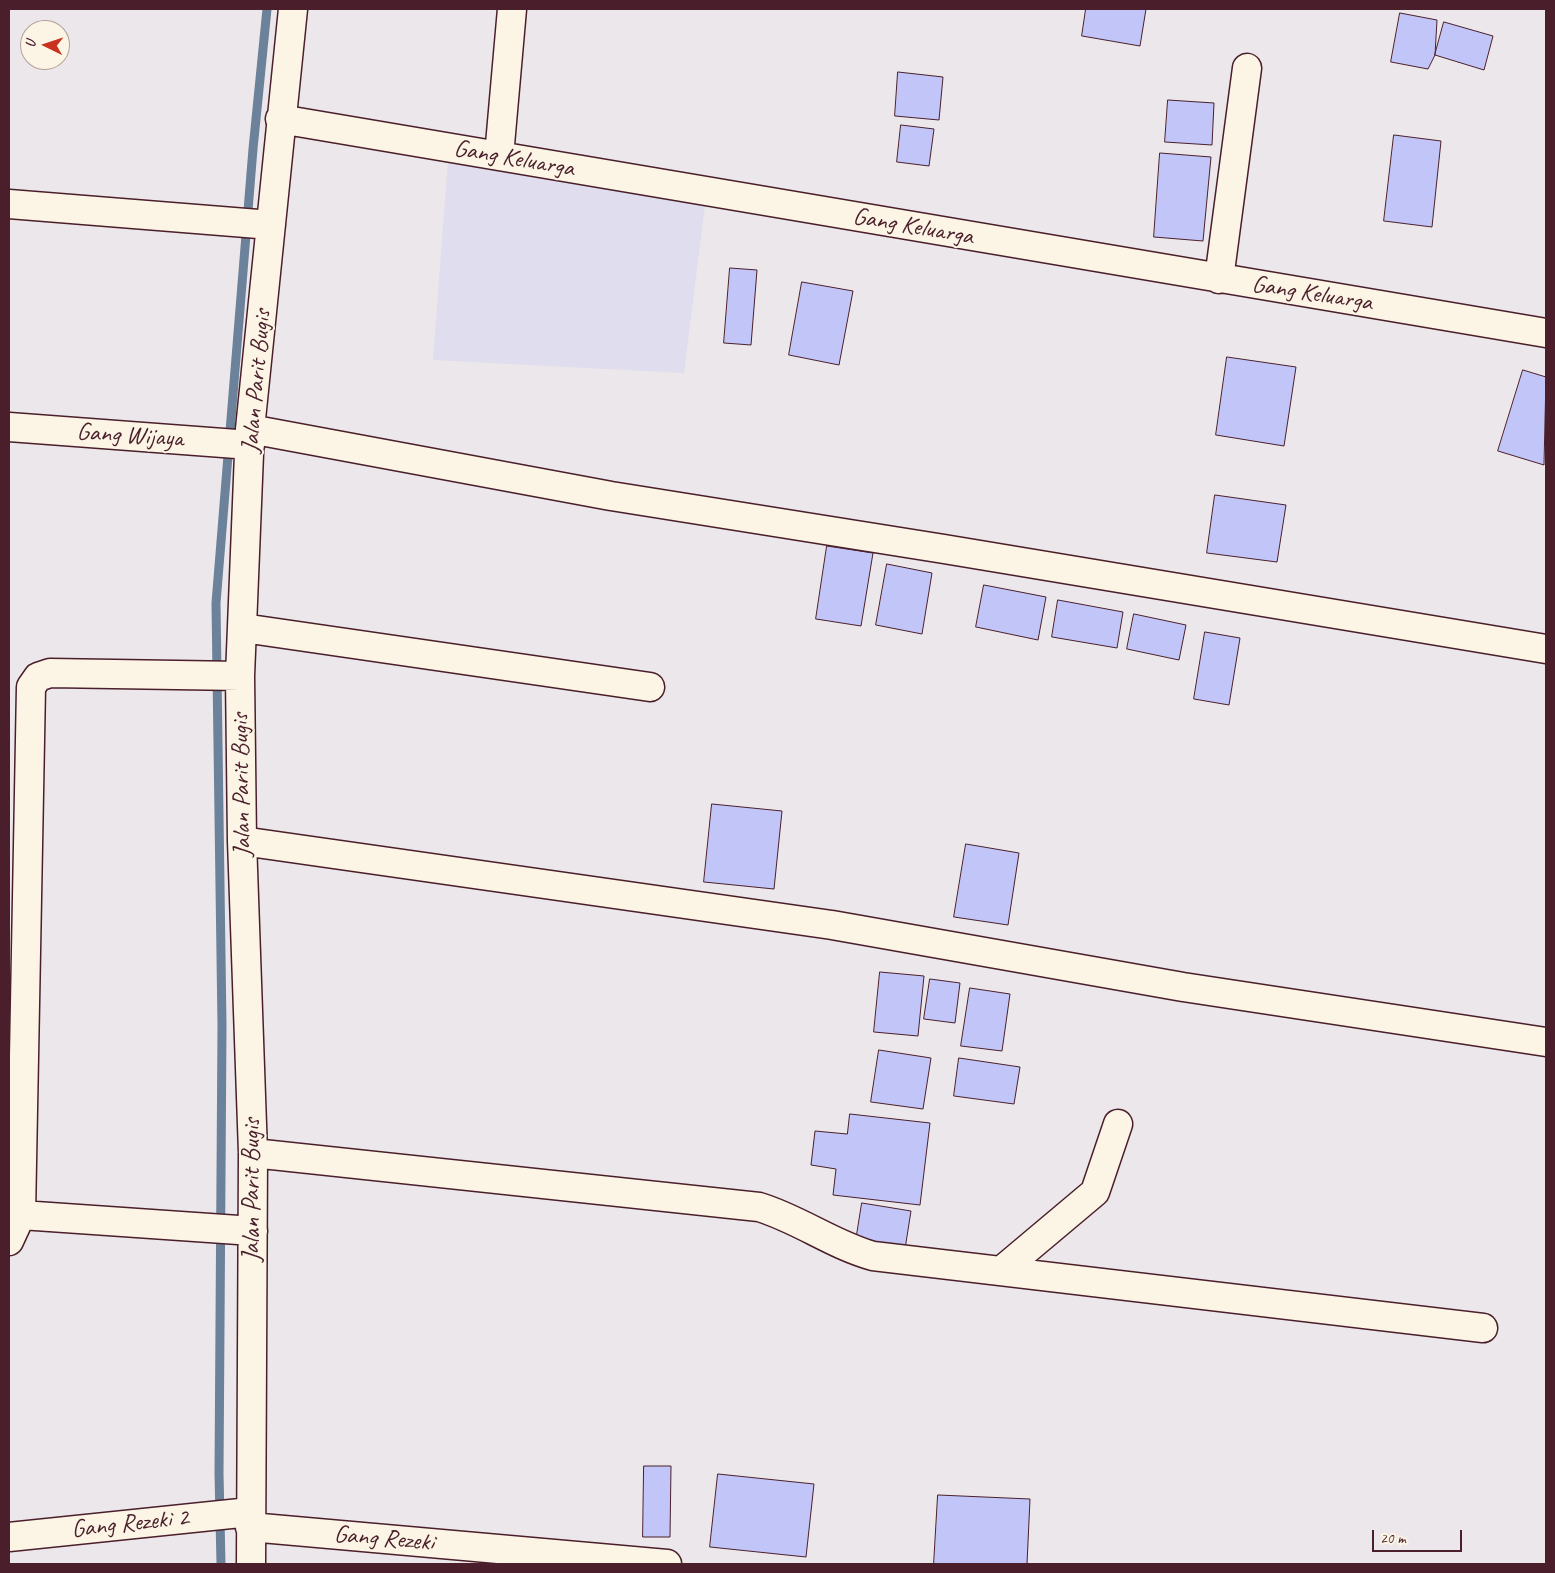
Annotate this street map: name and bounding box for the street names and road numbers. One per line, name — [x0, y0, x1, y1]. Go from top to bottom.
street label: Gang Keluarga — [452, 134, 576, 184]
street label: Gang Keluarga — [851, 202, 975, 252]
street label: Gang Keluarga — [1250, 270, 1374, 318]
street label: Jalan Parit Bugis — [236, 308, 278, 454]
street label: Gang Wijaya — [76, 417, 184, 455]
street label: Jalan Parit Bugis — [226, 713, 258, 857]
street label: Jalan Parit Bugis — [237, 1118, 267, 1262]
street label: Gang Rezeki 2 — [70, 1503, 190, 1545]
street label: Gang Rezeki — [333, 1520, 435, 1558]

